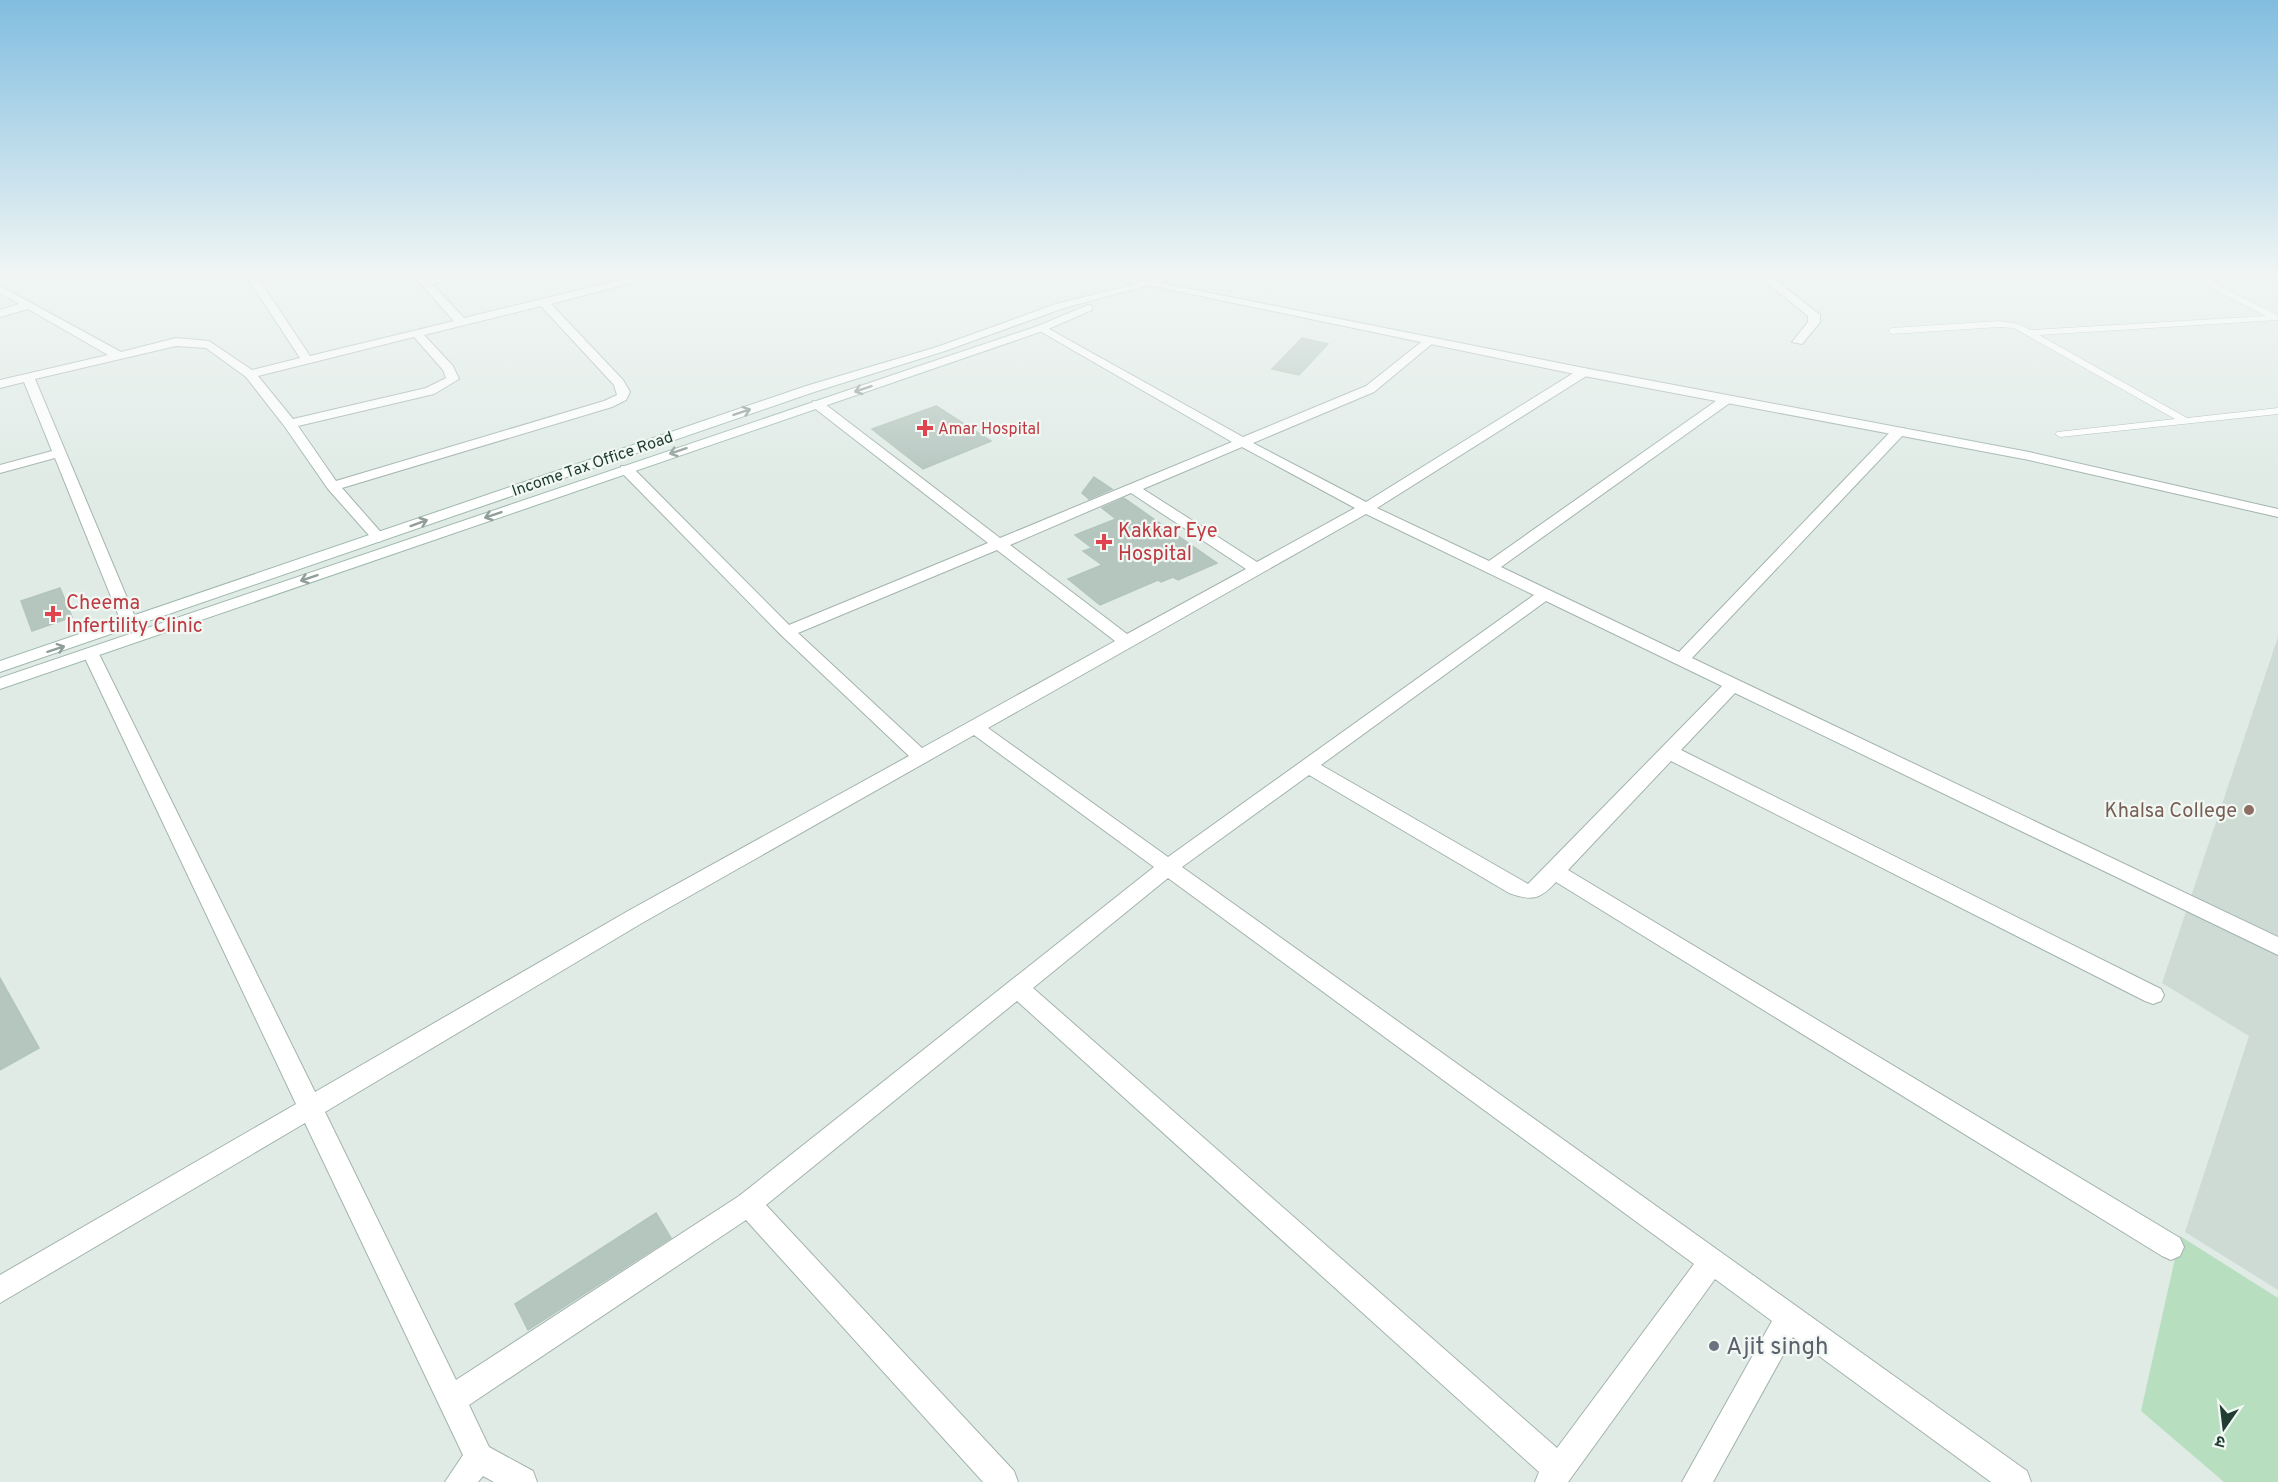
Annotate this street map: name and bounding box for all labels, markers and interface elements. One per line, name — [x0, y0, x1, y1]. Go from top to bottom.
one-way arrow — [854, 384, 873, 395]
one-way arrow — [732, 406, 751, 417]
marker: Amar Hospital — [916, 419, 934, 437]
place label: Amar Hospital — [938, 420, 1040, 440]
street label: Income Tax Office Road — [509, 428, 676, 502]
one-way arrow — [669, 446, 687, 457]
one-way arrow — [484, 510, 503, 521]
one-way arrow — [409, 517, 428, 528]
place label: Kakkar Eye Hospital — [1118, 519, 1218, 568]
marker: Kakkar Eye Hospital — [1095, 533, 1113, 551]
one-way arrow — [300, 573, 319, 584]
place label: Cheema Infertility Clinic — [66, 591, 203, 640]
marker: Cheema Infertility Clinic — [44, 605, 62, 623]
one-way arrow — [46, 642, 65, 653]
place label: Khalsa College — [2105, 799, 2237, 825]
marker: Khalsa College — [2242, 803, 2256, 817]
place label: Ajit singh — [1726, 1333, 1829, 1363]
marker: Ajit singh — [1707, 1339, 1721, 1353]
north arrow — [2194, 1398, 2254, 1458]
text: उ — [2213, 1430, 2228, 1451]

